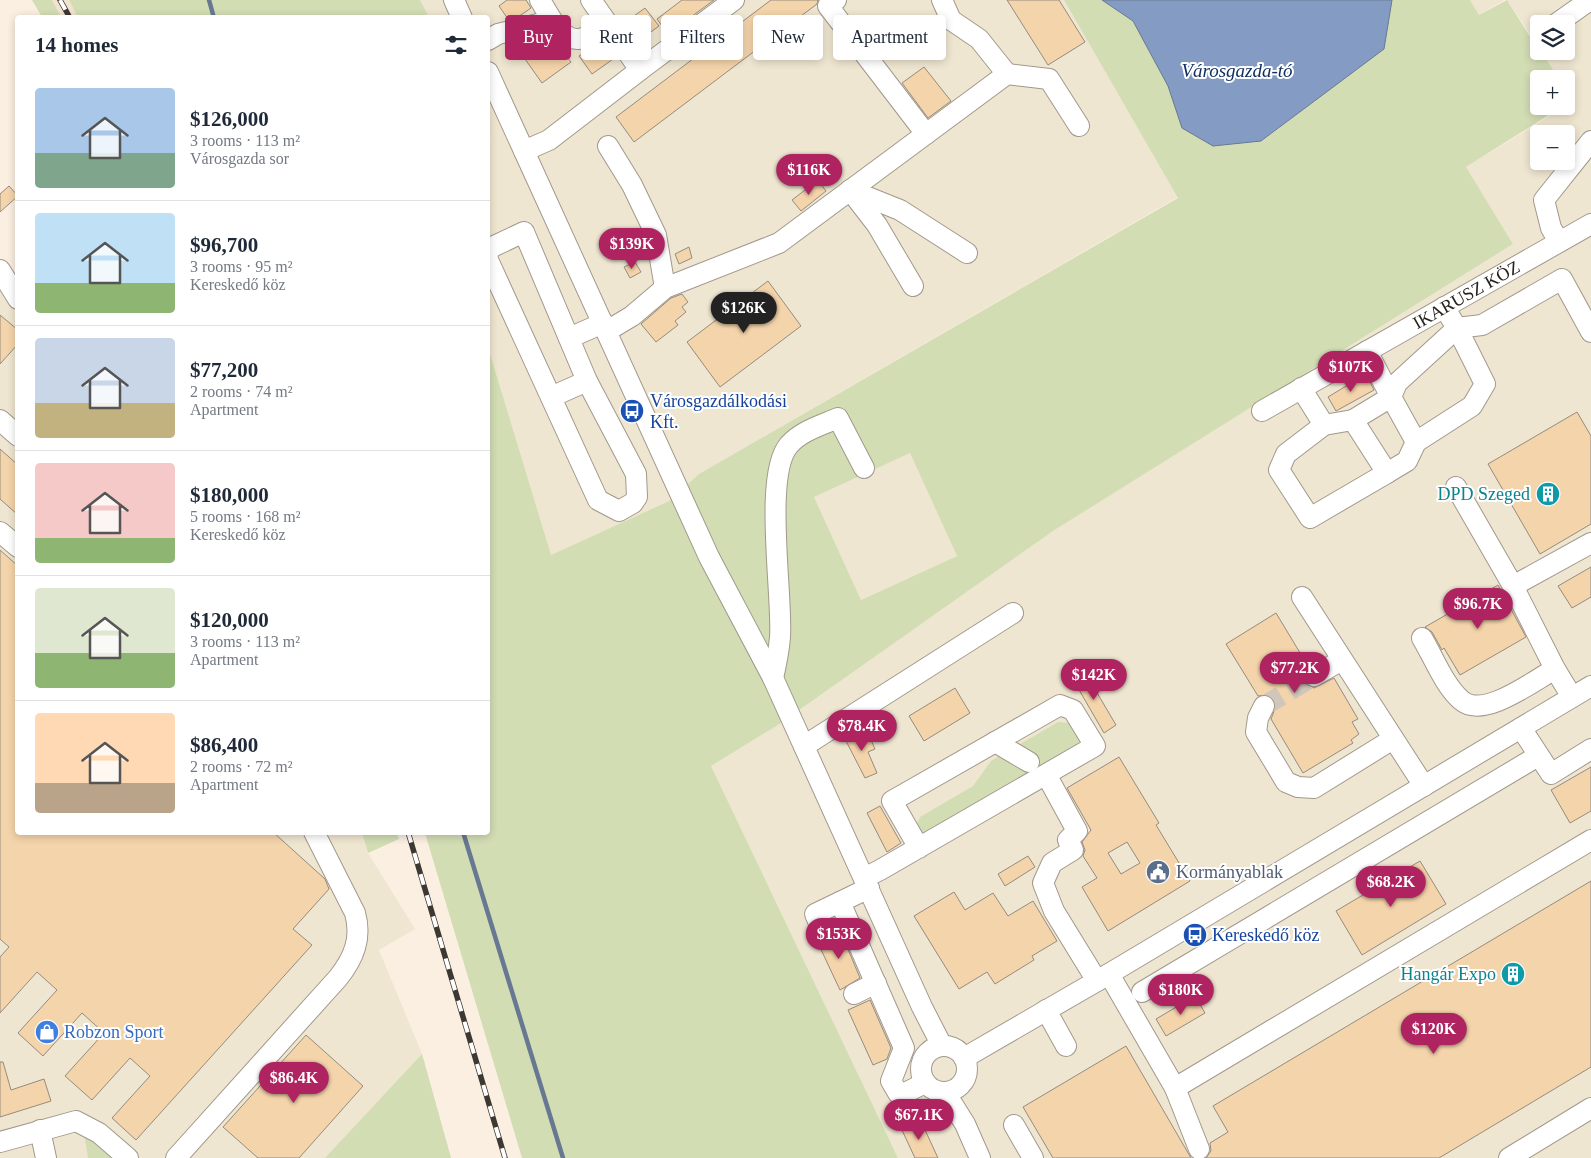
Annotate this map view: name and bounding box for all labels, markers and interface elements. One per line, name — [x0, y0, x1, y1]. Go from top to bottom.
chip: Buy — [505, 15, 571, 60]
chip: Rent — [581, 15, 651, 60]
chip: Filters — [661, 15, 743, 60]
chip: New — [753, 15, 823, 60]
chip: Apartment — [833, 15, 946, 60]
map controls — [1530, 15, 1575, 170]
button: layers — [1530, 15, 1575, 60]
icon: filters — [442, 31, 470, 59]
text: 14 homes — [35, 33, 118, 57]
water label: Városgazda-tó — [1181, 60, 1293, 81]
button: + — [1530, 70, 1575, 115]
text: $126,000 — [190, 107, 269, 131]
icon: home — [75, 108, 135, 168]
button: − — [1530, 125, 1575, 170]
text: 3 rooms · 113 m² — [190, 132, 300, 149]
text: Városgazda sor — [190, 150, 289, 167]
pin: $116K — [774, 154, 844, 196]
text: $116K — [787, 161, 831, 178]
pin: $139K — [597, 228, 667, 270]
icon: home — [75, 233, 135, 293]
text: $96,700 — [190, 233, 258, 257]
text: $139K — [610, 235, 654, 252]
street label: IKARUSZ KÖZ — [1409, 257, 1523, 333]
text: 3 rooms · 95 m² — [190, 258, 293, 275]
text: Kereskedő köz — [190, 276, 286, 293]
pin: $126K — [709, 292, 779, 334]
text: $126K — [722, 299, 766, 316]
pin: $107K — [1316, 350, 1386, 393]
icon: home — [75, 358, 135, 418]
text: $77,200 — [190, 358, 258, 382]
text: $107K — [1329, 358, 1373, 375]
text: 2 rooms · 74 m² — [190, 383, 293, 400]
place label: Városgazdálkodási Kft. — [650, 391, 787, 432]
bus stop icon: Városgazdálkodási Kft. — [619, 398, 645, 424]
text: Apartment — [190, 401, 258, 418]
building icon: DPD Szeged — [1535, 481, 1561, 507]
icon: home — [75, 483, 135, 543]
text: $180,000 — [190, 483, 269, 507]
place label: DPD Szeged — [1438, 484, 1530, 504]
text: 5 rooms · 168 m² — [190, 508, 301, 525]
text: Kereskedő köz — [190, 526, 286, 543]
pin: $96.7K — [1437, 588, 1519, 630]
text: $96.7K — [1454, 595, 1502, 612]
icon: home — [75, 608, 135, 668]
text: $120,000 — [190, 608, 269, 632]
text: 3 rooms · 113 m² — [190, 633, 300, 650]
text: Apartment — [190, 651, 258, 668]
pin: $77.2K — [1254, 652, 1336, 694]
pin: $142K — [1059, 658, 1129, 701]
text: $77.2K — [1271, 659, 1319, 676]
text: $142K — [1072, 666, 1116, 683]
pin: $78.4K — [821, 710, 903, 752]
text: $78.4K — [838, 717, 886, 734]
icon: home — [75, 733, 135, 793]
text: $86,400 — [190, 733, 258, 757]
text: 2 rooms · 72 m² — [190, 758, 293, 775]
text: Apartment — [190, 776, 258, 793]
public building icon: Kormányablak — [1145, 859, 1171, 885]
place label: Kormányablak — [1176, 862, 1283, 882]
pin: $68.2K — [1350, 866, 1432, 908]
text: $68.2K — [1367, 873, 1415, 890]
pin: $153K — [804, 918, 874, 960]
bus stop icon: Kereskedő köz — [1182, 922, 1208, 948]
text: $153K — [817, 925, 861, 942]
place label: Kereskedő köz — [1212, 925, 1319, 945]
building icon: Hangár Expo — [1500, 961, 1526, 987]
place label: Hangár Expo — [1401, 964, 1496, 984]
pin: $180K — [1146, 974, 1216, 1016]
text: $180K — [1159, 981, 1203, 998]
pin: $120K — [1399, 1012, 1469, 1055]
shop icon: Robzon Sport — [34, 1019, 60, 1045]
text: $120K — [1412, 1020, 1456, 1037]
place label: Robzon Sport — [64, 1022, 164, 1042]
pin: $86.4K — [253, 1062, 335, 1104]
text: $86.4K — [270, 1069, 318, 1086]
pin: $67.1K — [878, 1098, 960, 1141]
text: $67.1K — [895, 1106, 943, 1123]

